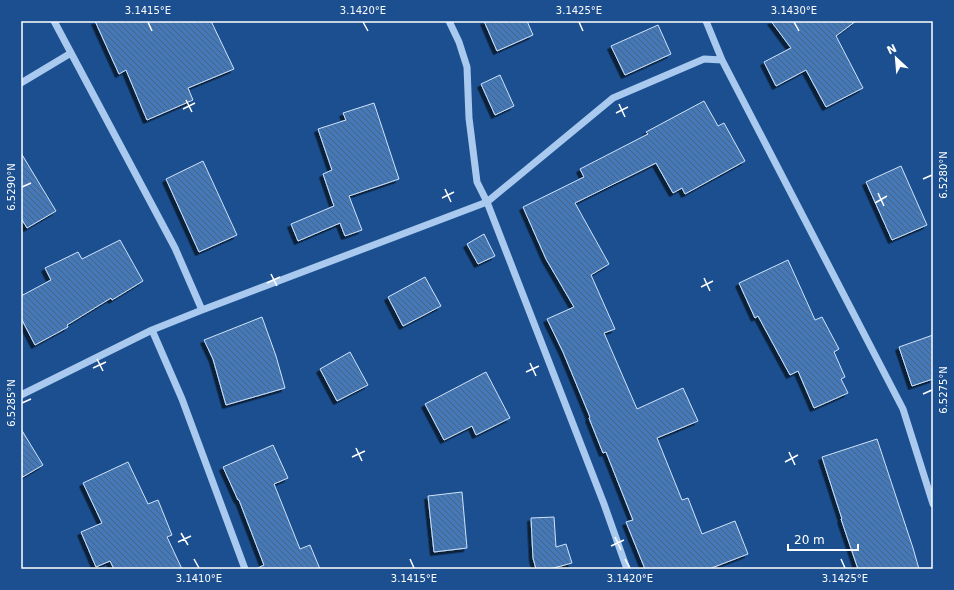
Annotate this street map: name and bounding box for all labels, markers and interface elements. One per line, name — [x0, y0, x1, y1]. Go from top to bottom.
text: 3.1415°E — [125, 5, 171, 16]
text: 3.1420°E — [340, 5, 386, 16]
text: 3.1425°E — [556, 5, 602, 16]
text: 3.1430°E — [771, 5, 817, 16]
north arrow — [876, 38, 916, 78]
text: N — [885, 42, 899, 57]
text: 6.5280°N — [938, 151, 949, 199]
text: 6.5290°N — [6, 163, 17, 211]
text: 6.5275°N — [938, 366, 949, 414]
text: 6.5285°N — [6, 379, 17, 427]
scale bar — [788, 526, 858, 552]
text: 20 m — [794, 533, 825, 547]
text: 3.1410°E — [176, 573, 222, 584]
text: 3.1415°E — [391, 573, 437, 584]
text: 3.1420°E — [607, 573, 653, 584]
text: 3.1425°E — [822, 573, 868, 584]

